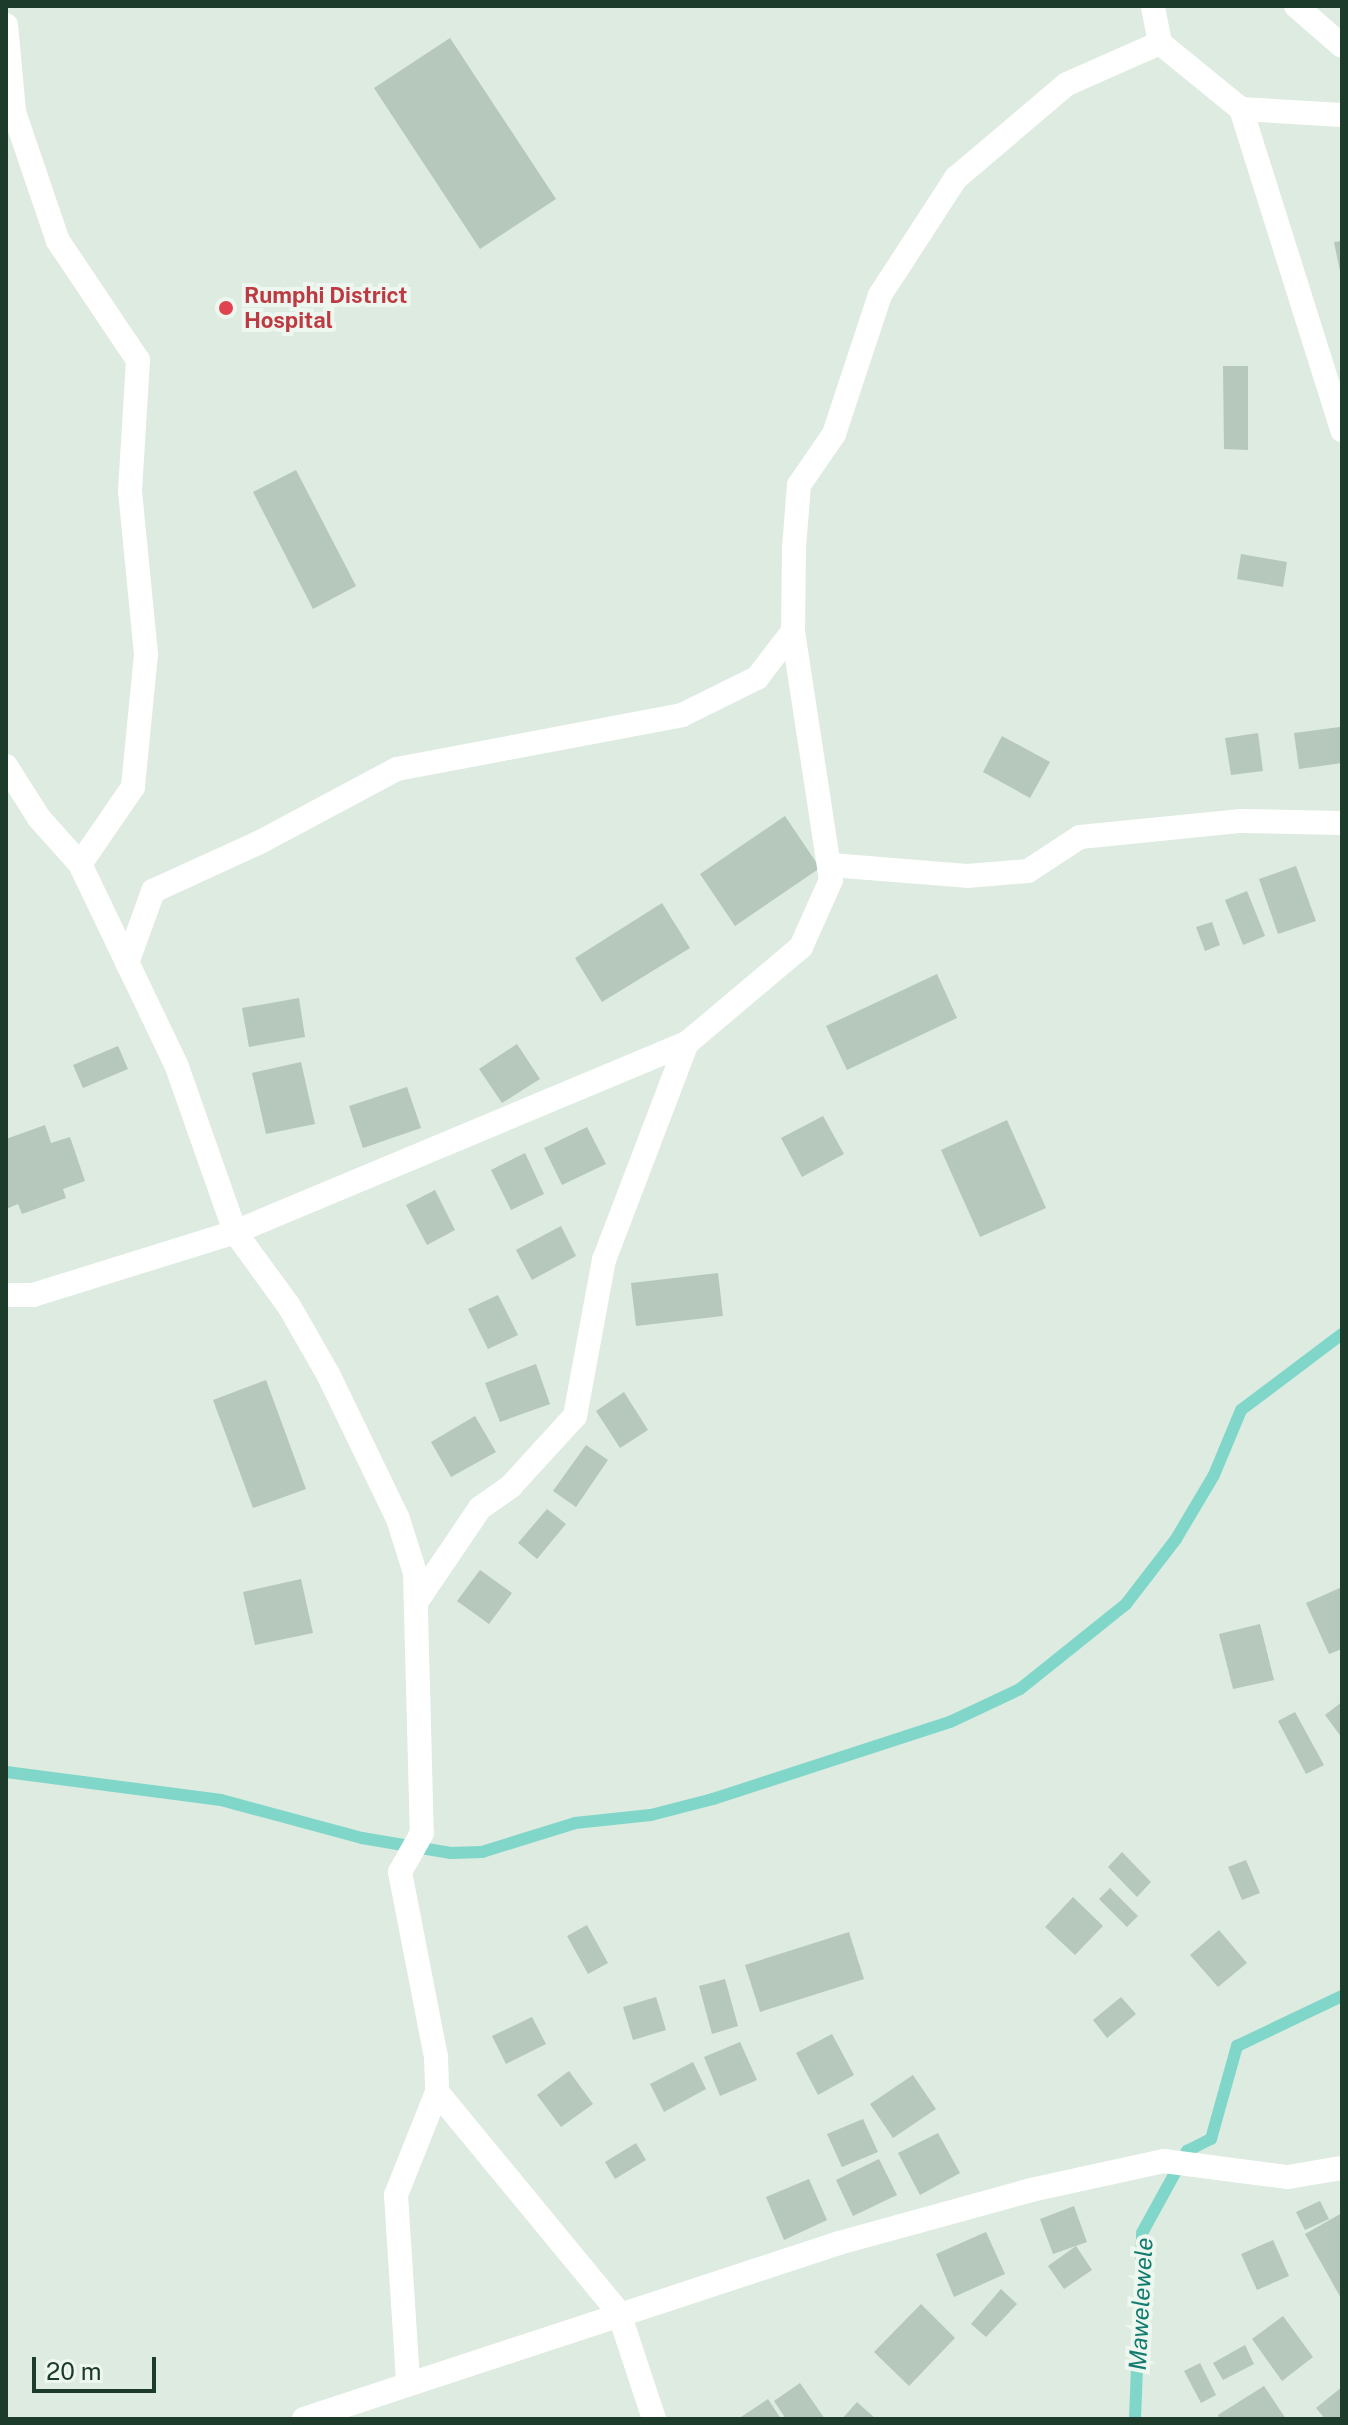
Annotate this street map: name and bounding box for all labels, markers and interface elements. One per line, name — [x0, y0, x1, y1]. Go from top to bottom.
place label: Rumphi District Hospital — [244, 282, 407, 334]
marker: Rumphi District Hospital — [215, 297, 237, 319]
water label: Mawelewele — [1123, 2237, 1159, 2371]
scale bar — [36, 2341, 160, 2391]
text: 20 m — [46, 2357, 102, 2385]

